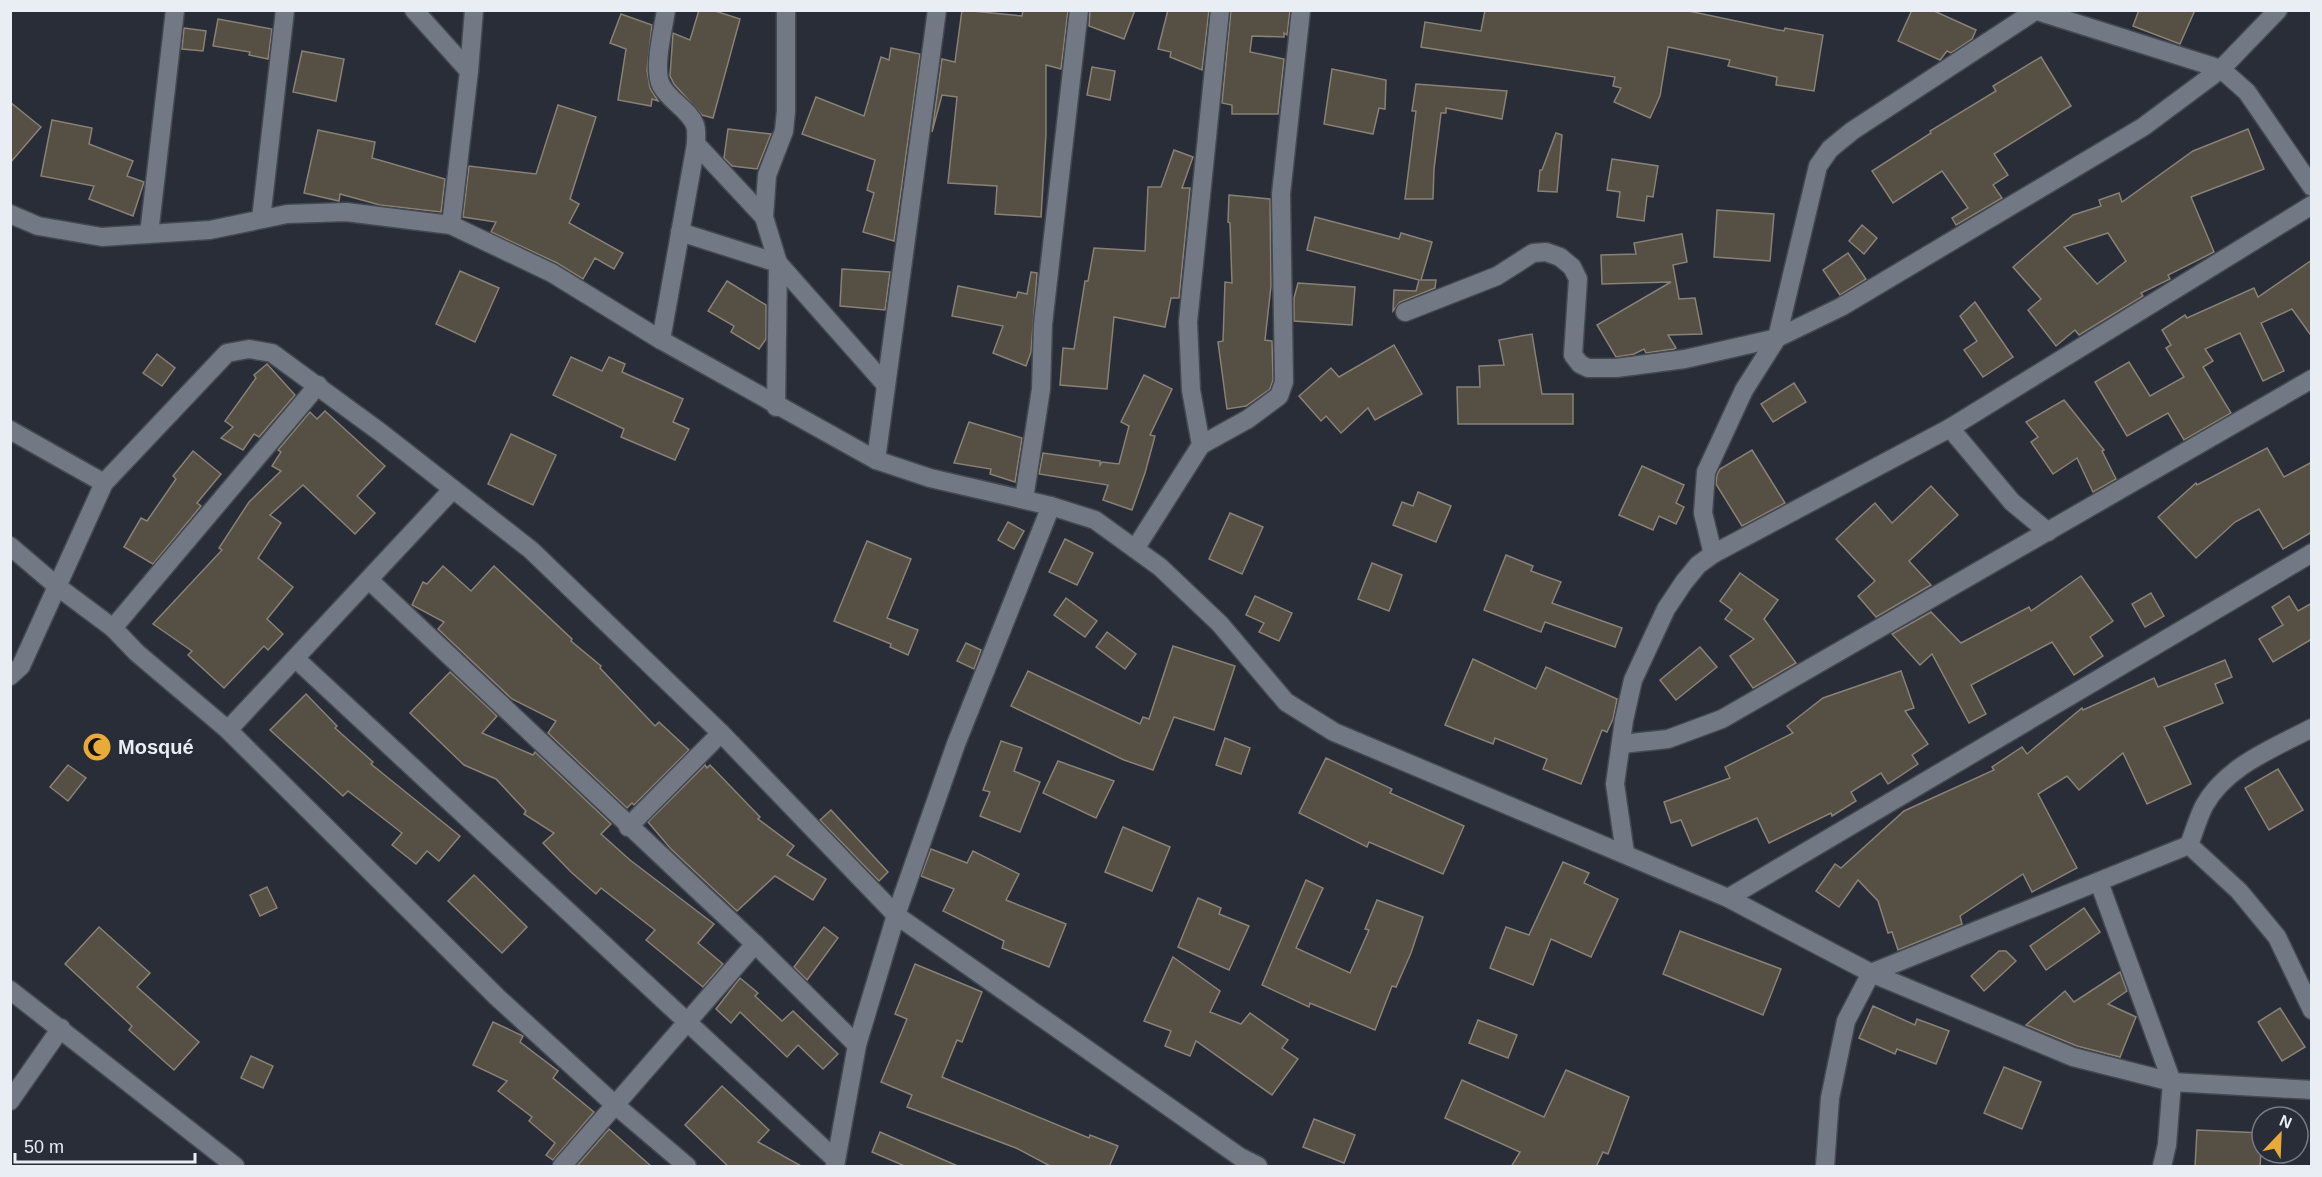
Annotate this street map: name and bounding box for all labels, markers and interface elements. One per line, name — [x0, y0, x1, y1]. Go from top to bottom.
mosque icon: Mosqué — [81, 731, 113, 763]
place label: Mosqué — [118, 736, 194, 758]
north arrow — [2250, 1105, 2310, 1165]
text: N — [2277, 1112, 2294, 1132]
scale bar — [15, 1126, 195, 1164]
text: 50 m — [24, 1137, 64, 1157]

